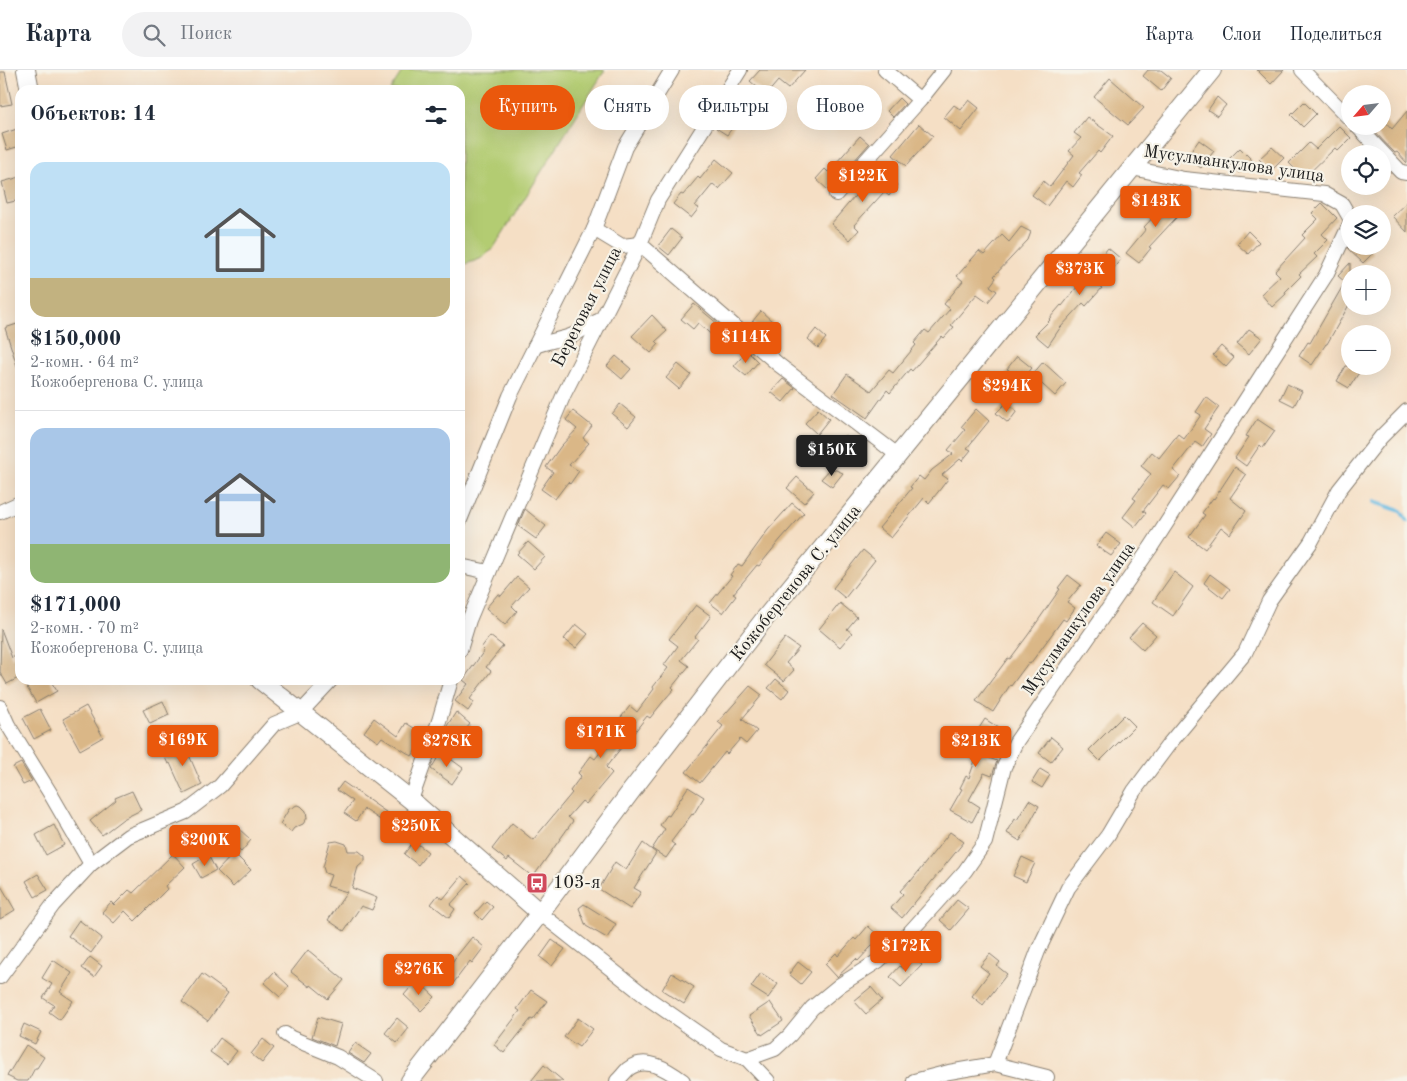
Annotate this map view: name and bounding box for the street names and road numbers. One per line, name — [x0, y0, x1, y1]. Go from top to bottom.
street label: Мусулманкулова улица — [1142, 142, 1326, 186]
street label: Береговая улица — [549, 244, 625, 370]
street label: Кожобергенова С. улица — [728, 501, 864, 664]
street label: Мусулманкулова улица — [1019, 539, 1139, 699]

